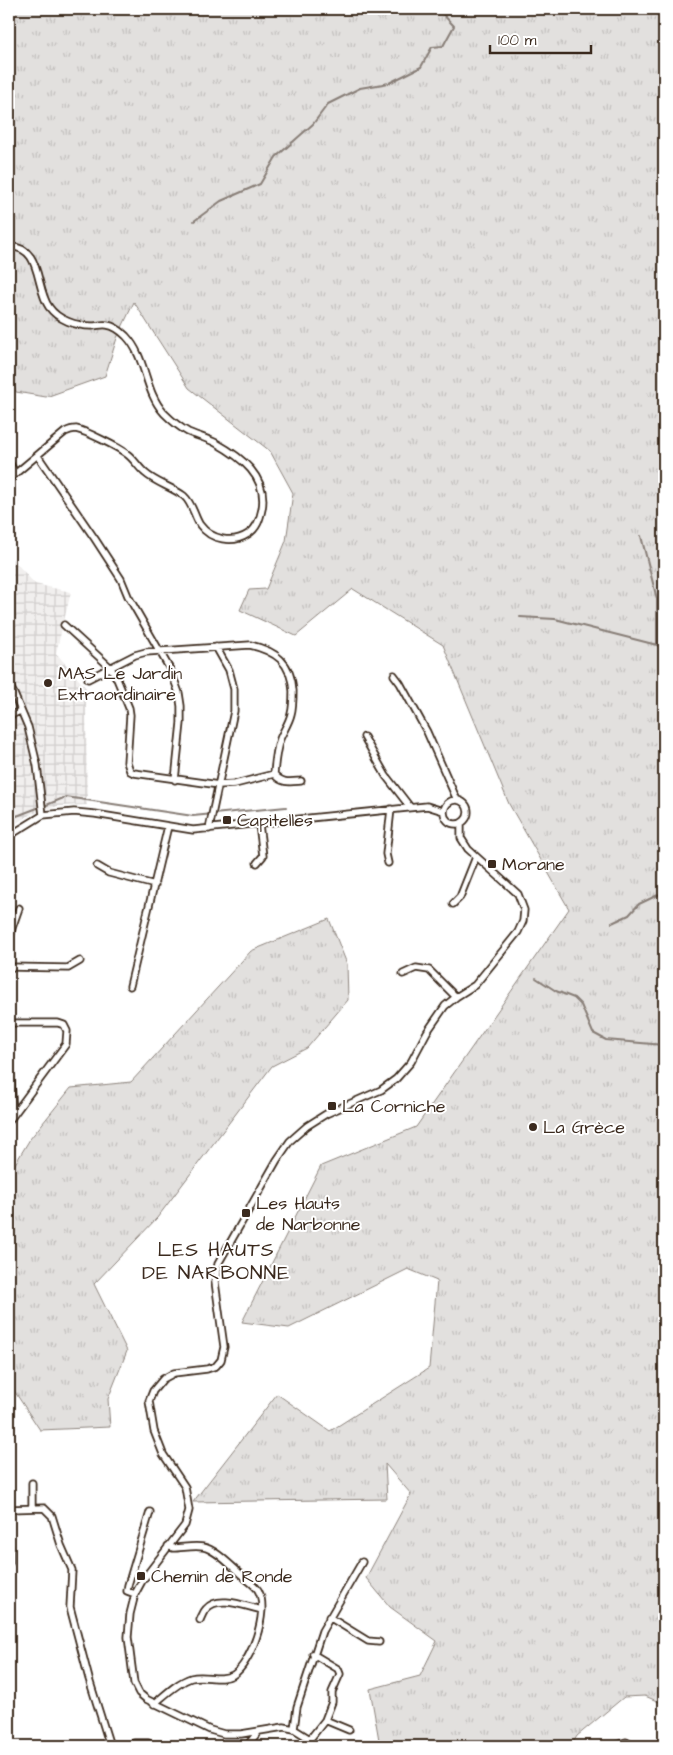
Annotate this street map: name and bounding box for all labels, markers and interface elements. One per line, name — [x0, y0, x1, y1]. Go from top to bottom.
scale bar — [490, 22, 592, 54]
text: 100 m — [498, 30, 537, 51]
place label: MAS Le Jardin Extraordinaire — [58, 661, 182, 707]
marker: MAS Le Jardin Extraordinaire — [42, 677, 54, 689]
place label: Capitelles — [237, 808, 313, 833]
marker: Capitelles — [221, 814, 233, 826]
place label: Morane — [502, 852, 565, 877]
marker: Morane — [486, 858, 498, 870]
place label: La Corniche — [342, 1094, 446, 1119]
marker: La Corniche — [326, 1100, 338, 1112]
place label: La Grèce — [543, 1115, 625, 1140]
marker: La Grèce — [527, 1121, 539, 1133]
place label: Les Hauts de Narbonne — [256, 1191, 361, 1237]
marker: Les Hauts de Narbonne — [240, 1207, 252, 1219]
district label: LES HAUTS DE NARBONNE — [142, 1236, 290, 1287]
place label: Chemin de Ronde — [151, 1564, 293, 1589]
marker: Chemin de Ronde — [135, 1570, 147, 1582]

